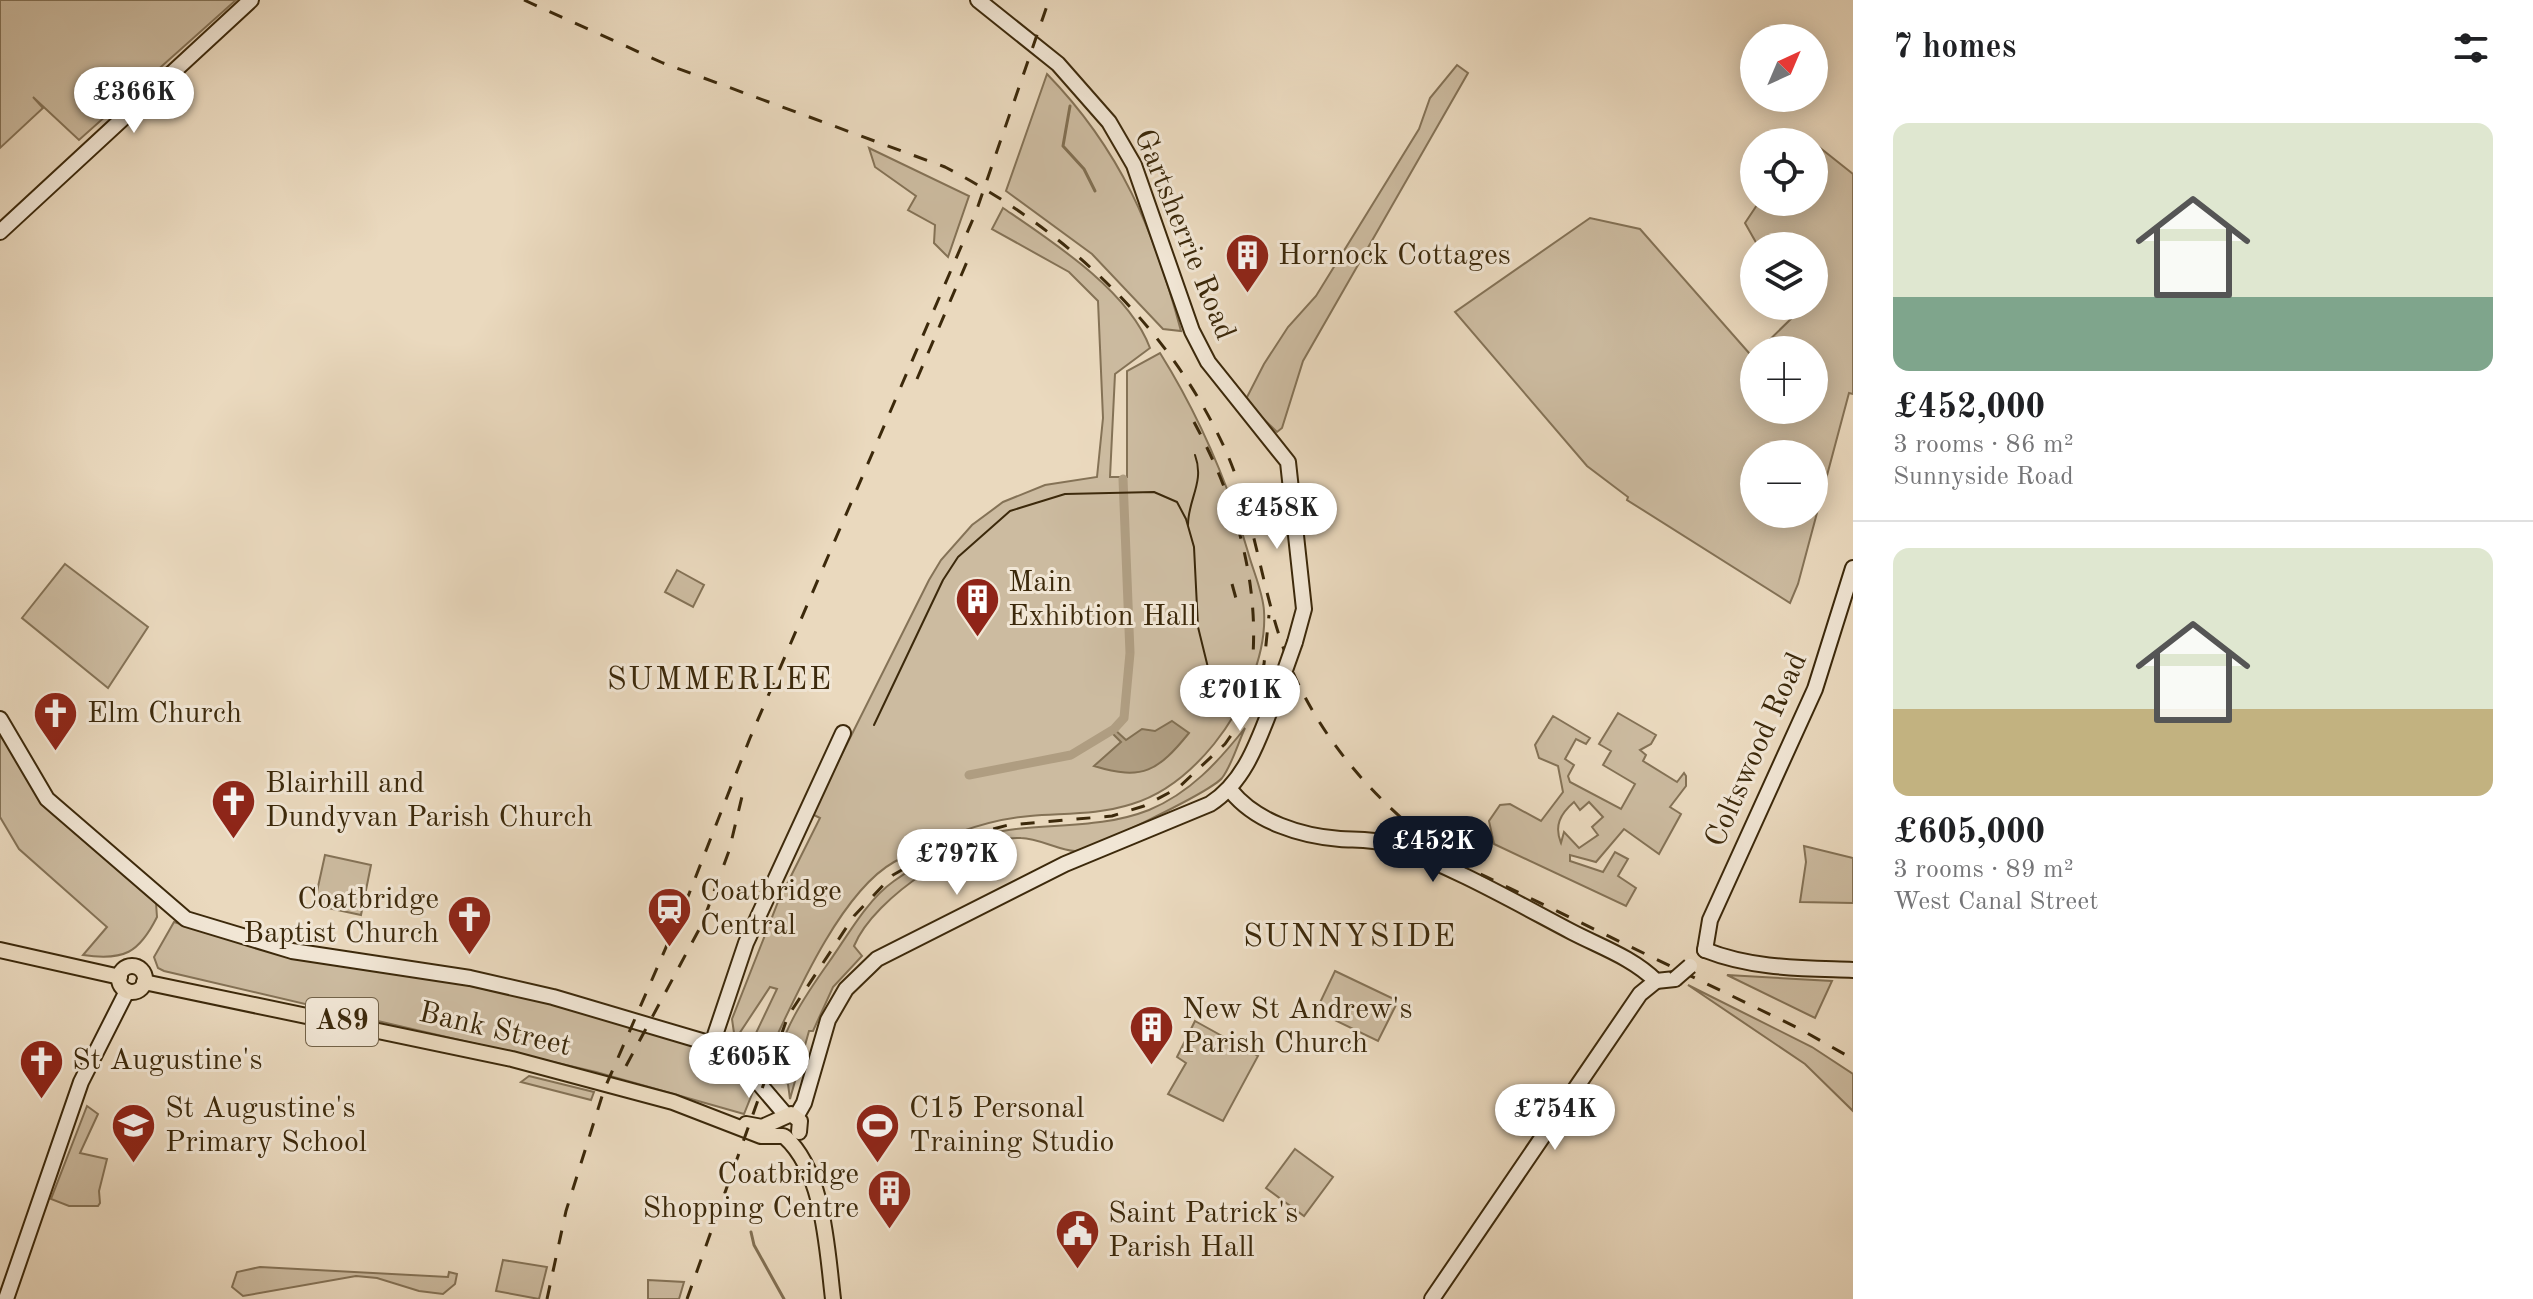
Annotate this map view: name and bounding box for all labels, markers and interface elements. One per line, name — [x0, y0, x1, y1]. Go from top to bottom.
north arrow — [1740, 24, 1828, 112]
map controls — [1740, 24, 1828, 528]
icon: filters — [2449, 26, 2493, 70]
text: 7 homes — [1893, 31, 2016, 65]
pin: £366K — [78, 67, 190, 135]
text: £366K — [92, 80, 176, 106]
street label: Gartsherrie Road — [1128, 125, 1240, 345]
button: locate — [1740, 128, 1828, 216]
icon: home — [2121, 175, 2265, 319]
building icon: Hornock Cottages — [1223, 232, 1271, 295]
button: layers — [1740, 232, 1828, 320]
place label: Hornock Cottages — [1278, 241, 1511, 271]
button: + — [1740, 336, 1828, 424]
text: £452,000 — [1893, 391, 2045, 425]
text: 3 rooms · 86 m² — [1893, 432, 2074, 458]
button: − — [1740, 440, 1828, 528]
text: Sunnyside Road — [1893, 464, 2074, 490]
pin: £458K — [1221, 483, 1333, 551]
text: £458K — [1235, 496, 1319, 522]
place label: Main Exhibtion Hall — [1008, 568, 1197, 632]
building icon: Main Exhibtion Hall — [953, 576, 1001, 639]
icon: home — [2121, 600, 2265, 744]
street label: Coltswood Road — [1701, 648, 1813, 852]
district label: SUMMERLEE — [607, 665, 833, 697]
pin: £701K — [1184, 665, 1296, 733]
text: £701K — [1198, 678, 1282, 704]
church icon: Elm Church — [32, 690, 80, 753]
place label: Elm Church — [87, 699, 242, 729]
place label: Blairhill and Dundyvan Parish Church — [265, 769, 593, 833]
church icon: Blairhill and Dundyvan Parish Church — [210, 777, 258, 840]
pin: £452K — [1377, 816, 1489, 884]
text: £605,000 — [1893, 816, 2045, 850]
pin: £797K — [901, 829, 1013, 897]
text: £452K — [1391, 829, 1475, 855]
text: £797K — [915, 842, 999, 868]
text: 3 rooms · 89 m² — [1893, 857, 2074, 883]
place label: Coatbridge Central — [700, 877, 842, 941]
place label: Coatbridge Baptist Church — [243, 885, 439, 949]
station icon: Coatbridge Central — [645, 885, 693, 948]
text: West Canal Street — [1893, 889, 2098, 915]
church icon: Coatbridge Baptist Church — [446, 893, 494, 956]
district label: SUNNYSIDE — [1243, 922, 1457, 954]
place label: New St Andrew's Parish Church — [1182, 995, 1412, 1059]
road number: A89 — [306, 998, 378, 1046]
street label: Bank Street — [416, 998, 574, 1062]
building icon: New St Andrew's Parish Church — [1127, 1003, 1175, 1066]
pin: £605K — [693, 1032, 805, 1100]
church icon: St Augustine's — [17, 1037, 65, 1100]
text: £605K — [707, 1045, 791, 1071]
place label: St Augustine's — [72, 1046, 263, 1076]
pin: £754K — [1499, 1084, 1611, 1152]
place label: St Augustine's Primary School — [165, 1094, 367, 1158]
place label: C15 Personal Training Studio — [909, 1094, 1115, 1158]
text: £754K — [1513, 1097, 1597, 1123]
school or university icon: St Augustine's Primary School — [110, 1102, 158, 1165]
sports icon: C15 Personal Training Studio — [854, 1102, 902, 1165]
place label: Coatbridge Shopping Centre — [643, 1160, 859, 1224]
building icon: Coatbridge Shopping Centre — [866, 1168, 914, 1231]
place label: Saint Patrick's Parish Hall — [1108, 1199, 1298, 1263]
public building icon: Saint Patrick's Parish Hall — [1053, 1207, 1101, 1270]

